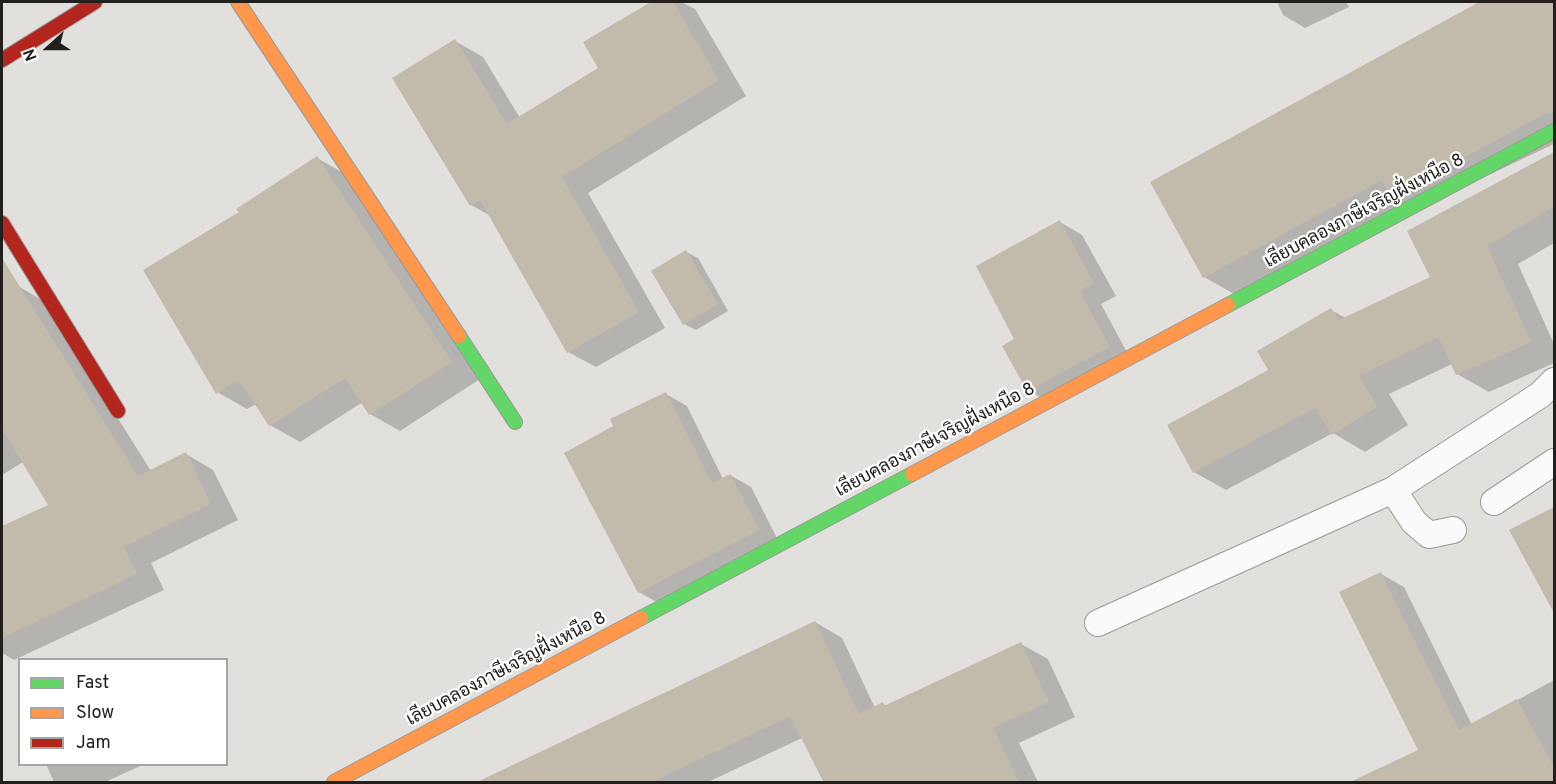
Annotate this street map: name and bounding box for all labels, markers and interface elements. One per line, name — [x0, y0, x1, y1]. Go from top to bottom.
north arrow — [18, 18, 78, 78]
text: N — [20, 45, 43, 63]
street label: เลียบคลองภาษีเจริญฝั่งเหนือ 8 — [1262, 150, 1468, 274]
street label: เลียบคลองภาษีเจริญฝั่งเหนือ 8 — [833, 379, 1039, 503]
street label: เลียบคลองภาษีเจริญฝั่งเหนือ 8 — [404, 608, 610, 732]
legend — [18, 658, 228, 766]
text: Fast — [76, 672, 109, 695]
text: Slow — [76, 702, 114, 725]
text: Jam — [76, 732, 111, 755]

